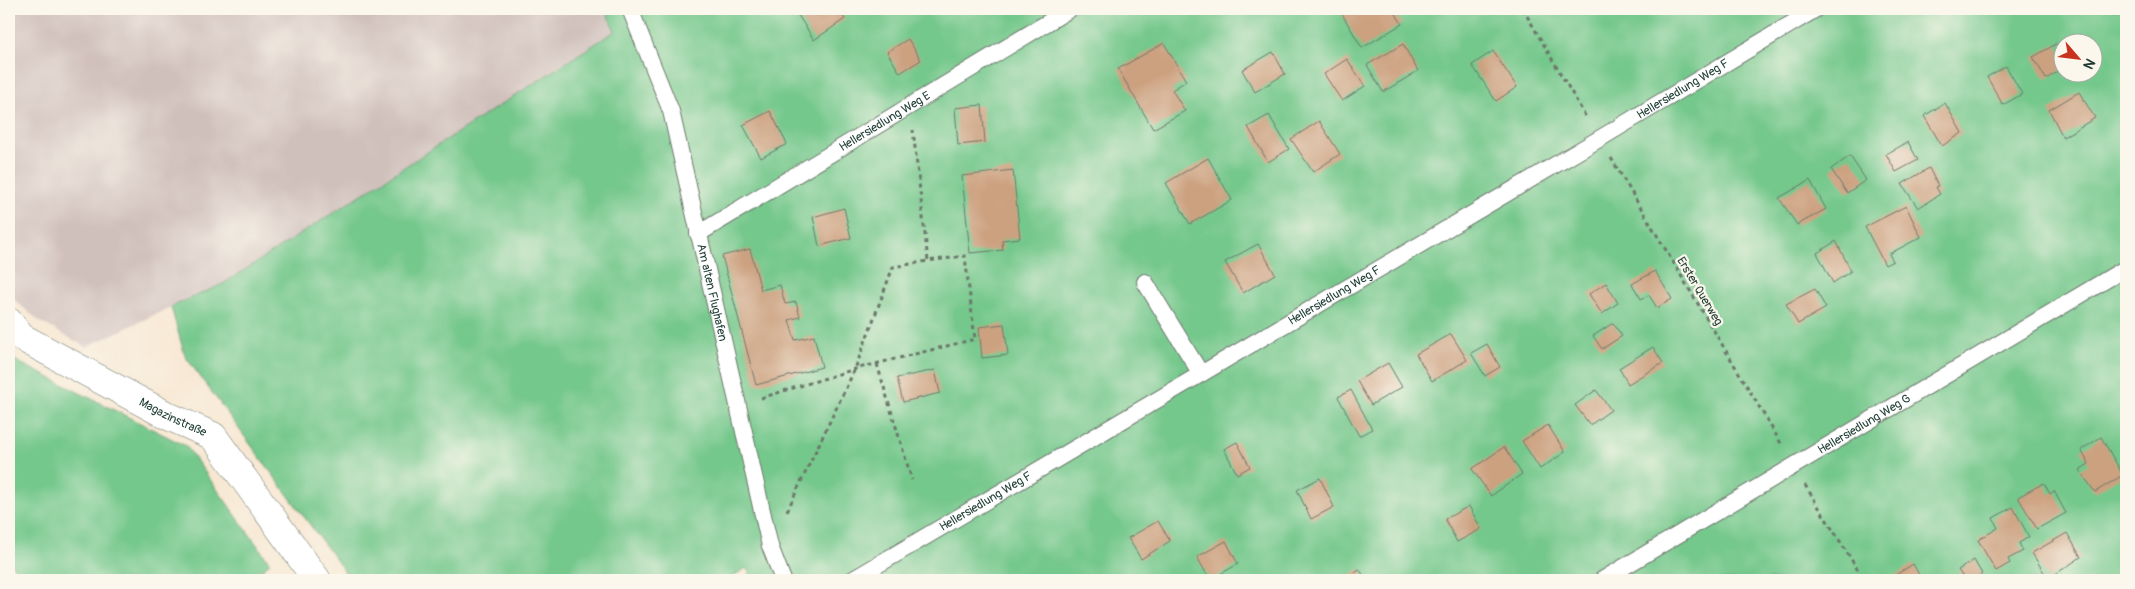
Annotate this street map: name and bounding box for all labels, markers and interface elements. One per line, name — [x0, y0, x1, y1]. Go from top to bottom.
north arrow — [2052, 32, 2102, 82]
street label: Hellersiedlung Weg F — [1634, 56, 1732, 123]
text: N — [2079, 56, 2099, 72]
street label: Hellersiedlung Weg E — [837, 88, 933, 155]
street label: Am alten Flughafen — [693, 242, 730, 343]
street label: Erster Querweg — [1673, 254, 1726, 328]
street label: Hellersiedlung Weg F — [1286, 263, 1383, 329]
street label: Hellersiedlung Weg G — [1815, 391, 1913, 458]
street label: Magazinstraße — [136, 395, 209, 440]
street label: Hellersiedlung Weg F — [937, 469, 1035, 535]

